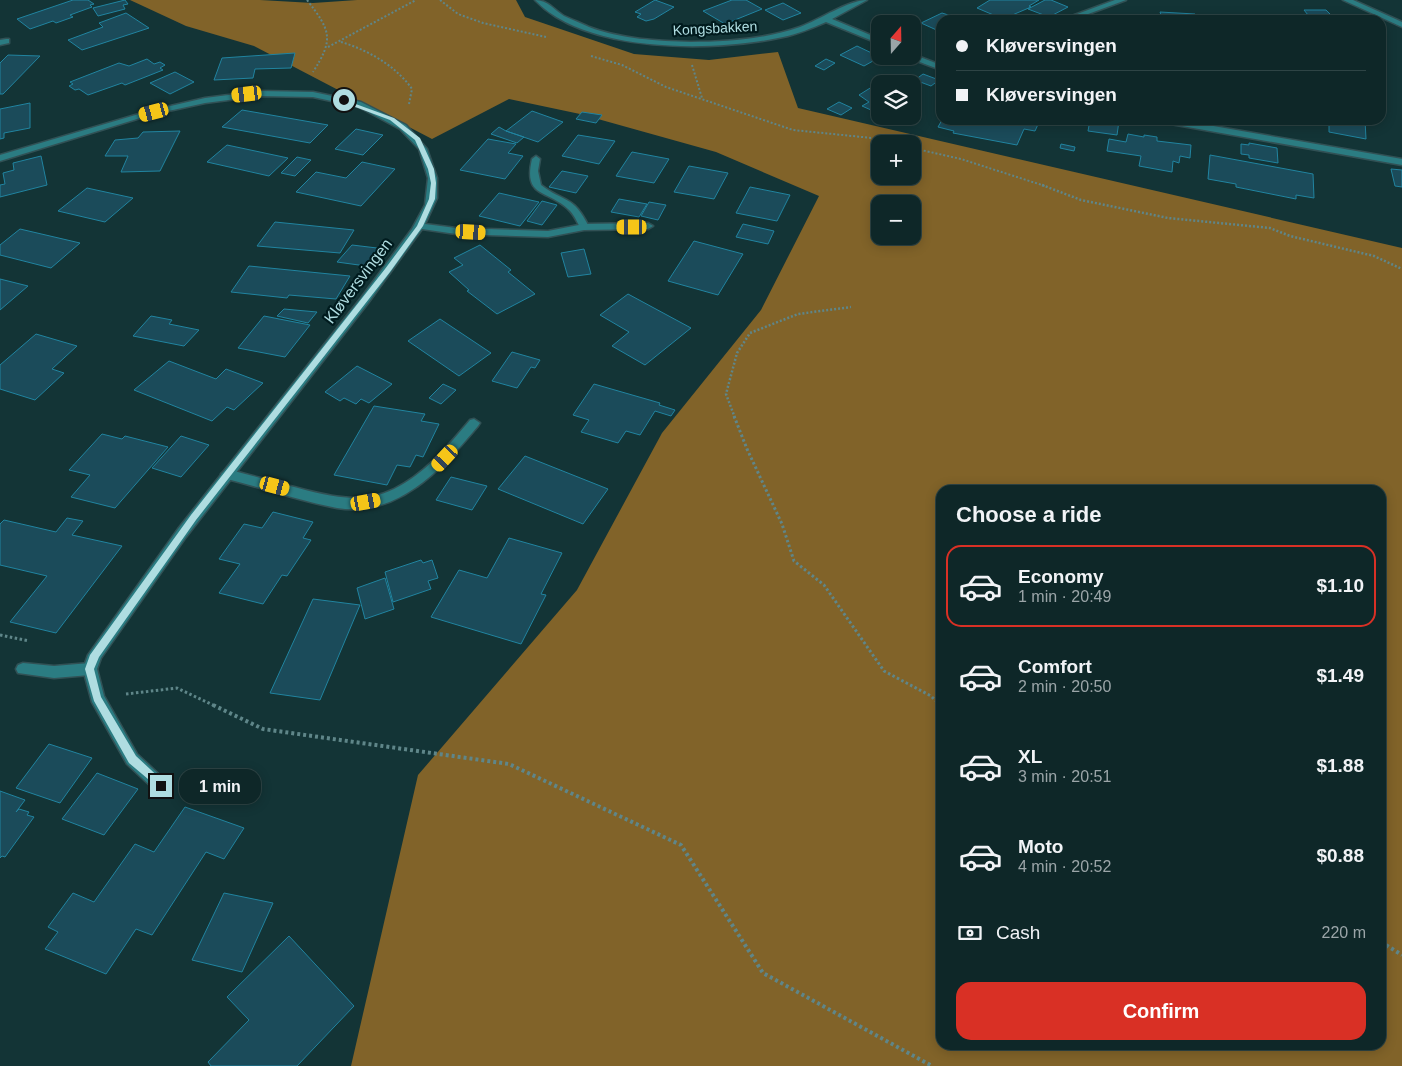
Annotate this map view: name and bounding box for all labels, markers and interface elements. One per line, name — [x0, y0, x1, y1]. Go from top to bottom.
north arrow — [871, 15, 921, 65]
map controls — [871, 15, 921, 245]
street label: Kongsbakken — [672, 18, 758, 38]
text: Kløversvingen — [986, 35, 1117, 56]
button: layers — [871, 75, 921, 125]
text: Kløversvingen — [986, 84, 1117, 105]
car — [231, 85, 262, 103]
route start — [333, 89, 355, 111]
car — [137, 101, 170, 123]
button: + — [871, 135, 921, 185]
button: − — [871, 195, 921, 245]
car — [617, 220, 647, 235]
car — [455, 224, 486, 240]
street label: Kløversvingen — [321, 235, 395, 327]
car — [429, 442, 460, 474]
car — [258, 475, 291, 497]
car — [349, 492, 382, 512]
text: Choose a ride — [956, 502, 1101, 527]
icon: car — [958, 564, 1003, 609]
text: Economy — [1018, 566, 1104, 587]
text: $1.10 — [1316, 575, 1364, 596]
text: 1 min · 20:49 — [1018, 588, 1111, 605]
icon: car — [958, 654, 1003, 699]
text: Comfort — [1018, 656, 1092, 677]
text: $1.49 — [1316, 665, 1364, 686]
text: 2 min · 20:50 — [1018, 678, 1111, 695]
icon: car — [958, 744, 1003, 789]
text: XL — [1018, 746, 1042, 767]
text: $1.88 — [1316, 755, 1364, 776]
callout: 1 min — [178, 768, 261, 804]
text: 3 min · 20:51 — [1018, 768, 1111, 785]
route end — [150, 775, 172, 797]
text: 1 min — [199, 778, 241, 795]
icon: car — [958, 834, 1003, 879]
text: Moto — [1018, 836, 1063, 857]
text: $0.88 — [1316, 845, 1364, 866]
text: 4 min · 20:52 — [1018, 858, 1111, 875]
icon: cash — [956, 919, 984, 947]
text: Cash — [996, 922, 1040, 943]
text: 220 m — [1322, 924, 1366, 941]
button: Confirm — [956, 982, 1366, 1040]

